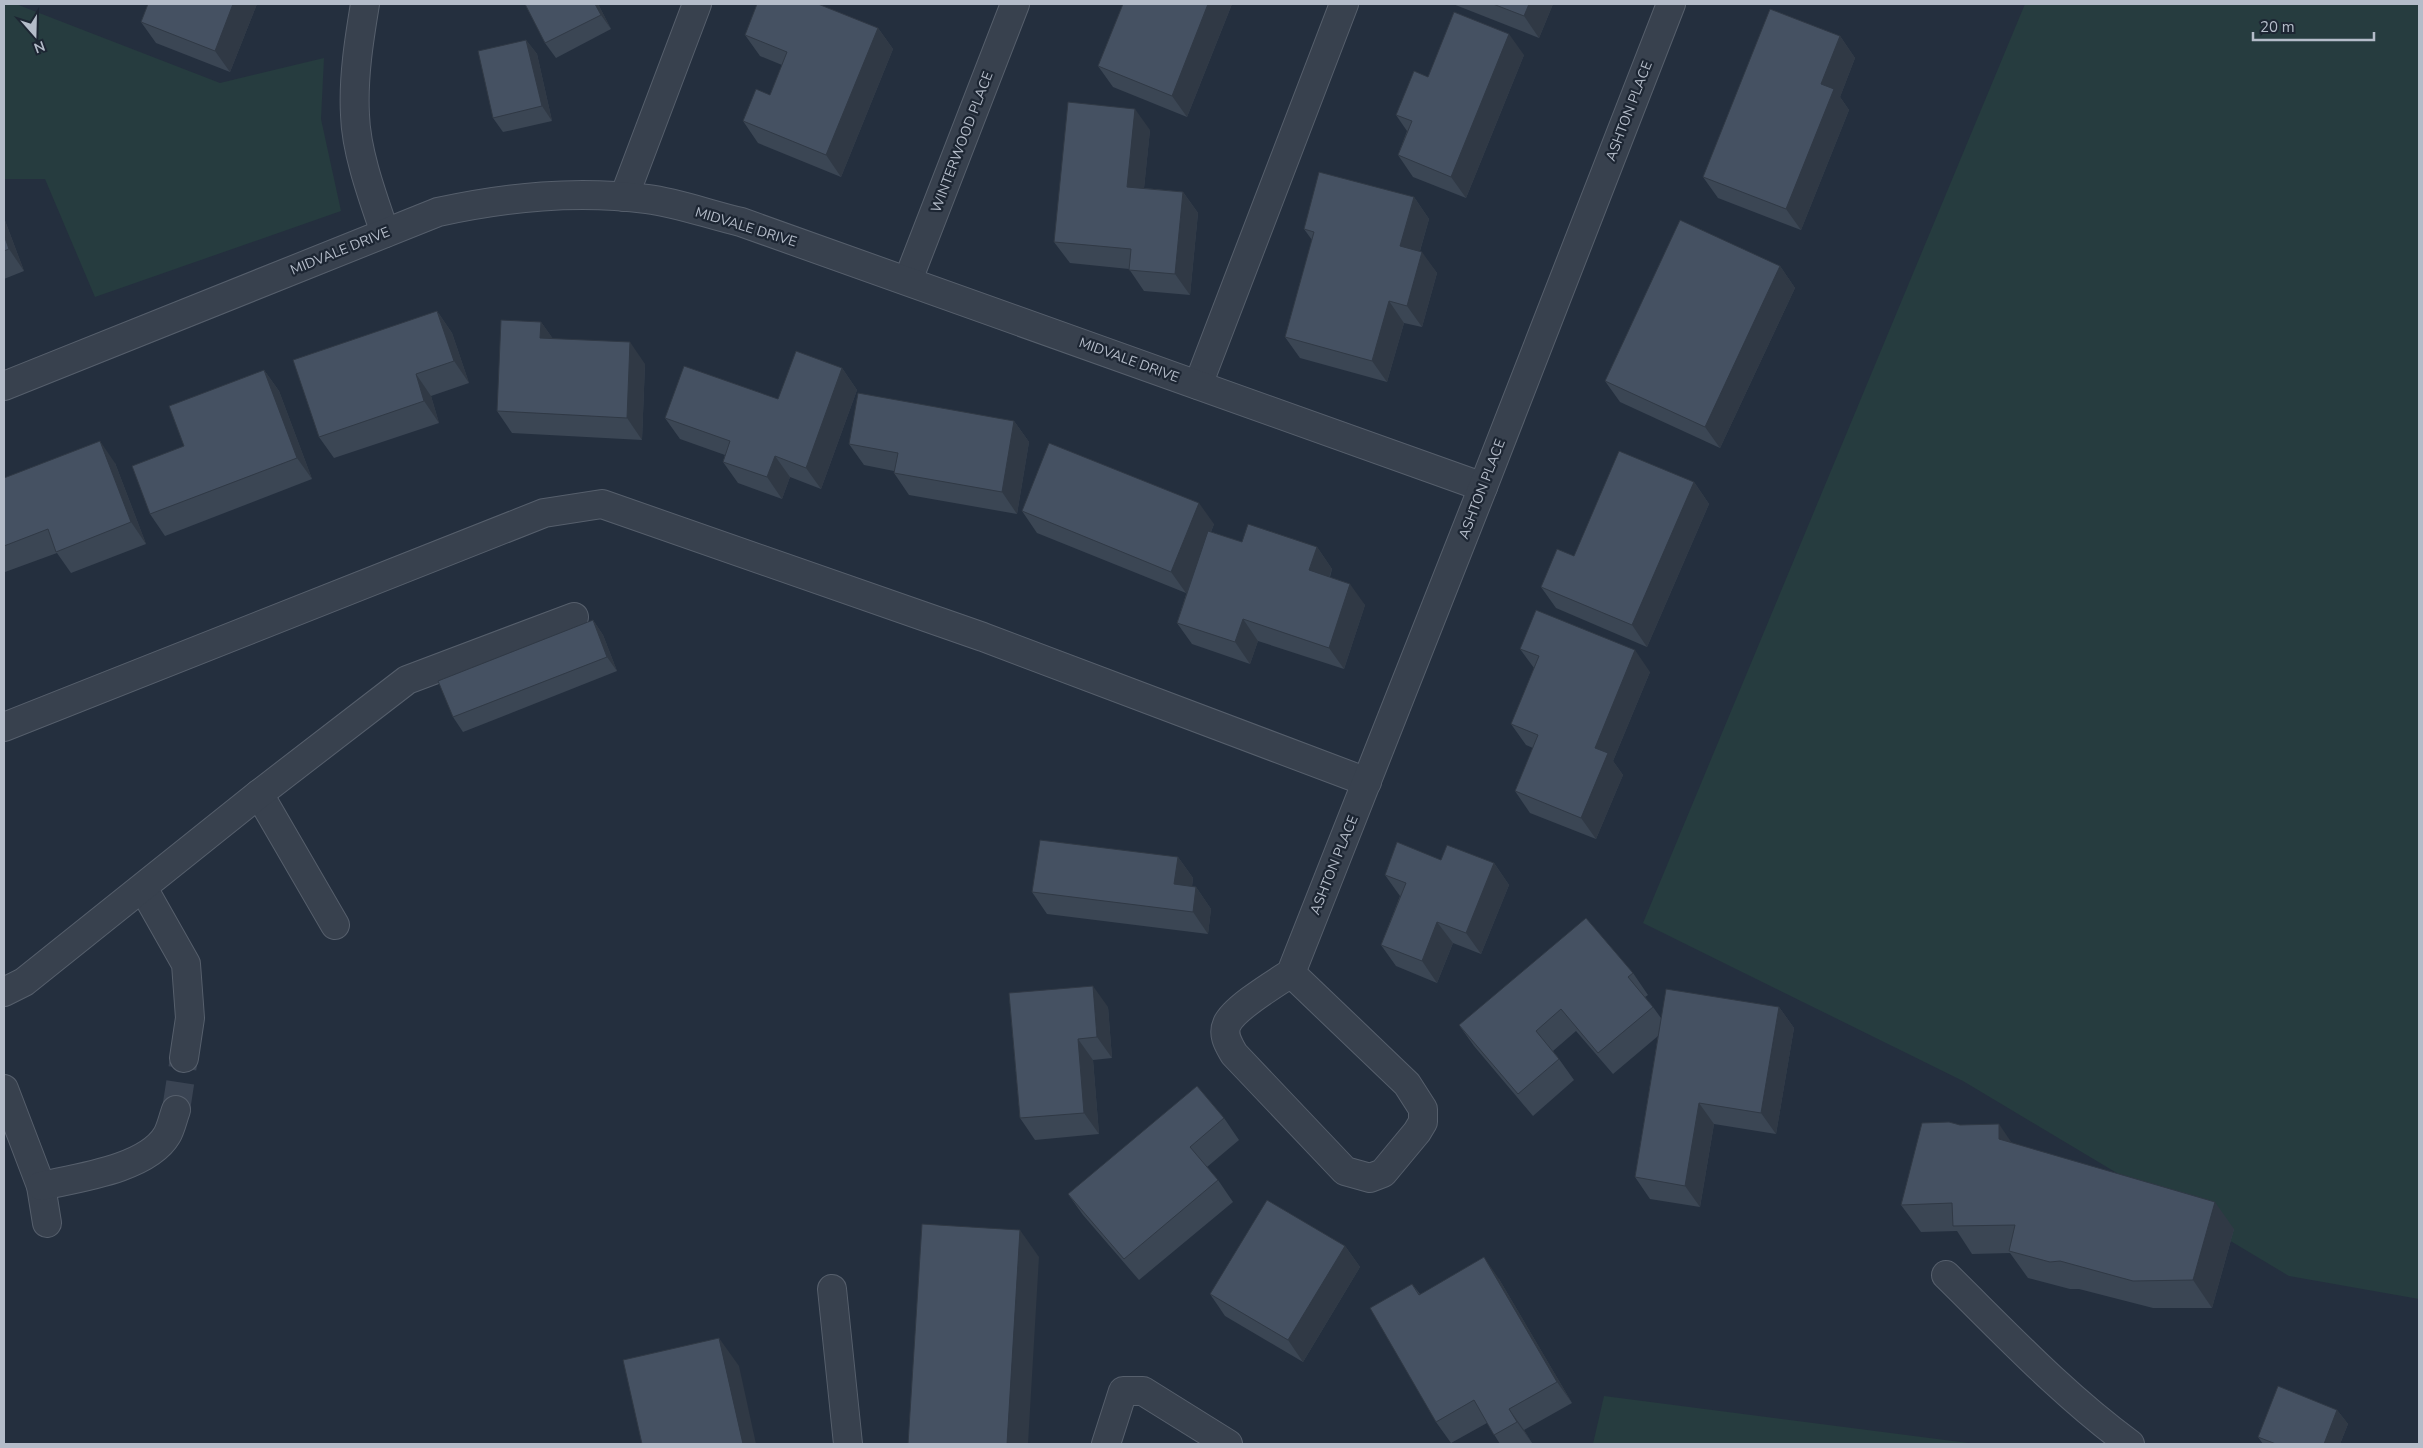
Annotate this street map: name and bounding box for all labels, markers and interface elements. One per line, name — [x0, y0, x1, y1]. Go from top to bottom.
north arrow — [10, 10, 60, 60]
scale bar — [2253, 10, 2374, 42]
text: 20 m — [2260, 17, 2295, 37]
text: N — [31, 36, 47, 57]
street label: ASHTON PLACE — [1601, 58, 1657, 164]
street label: WINTERWOOD PLACE — [926, 69, 998, 215]
street label: MIDVALE DRIVE — [693, 203, 799, 251]
street label: MIDVALE DRIVE — [288, 222, 392, 280]
street label: MIDVALE DRIVE — [1076, 333, 1182, 387]
street label: ASHTON PLACE — [1454, 436, 1510, 542]
street label: ASHTON PLACE — [1305, 812, 1363, 918]

